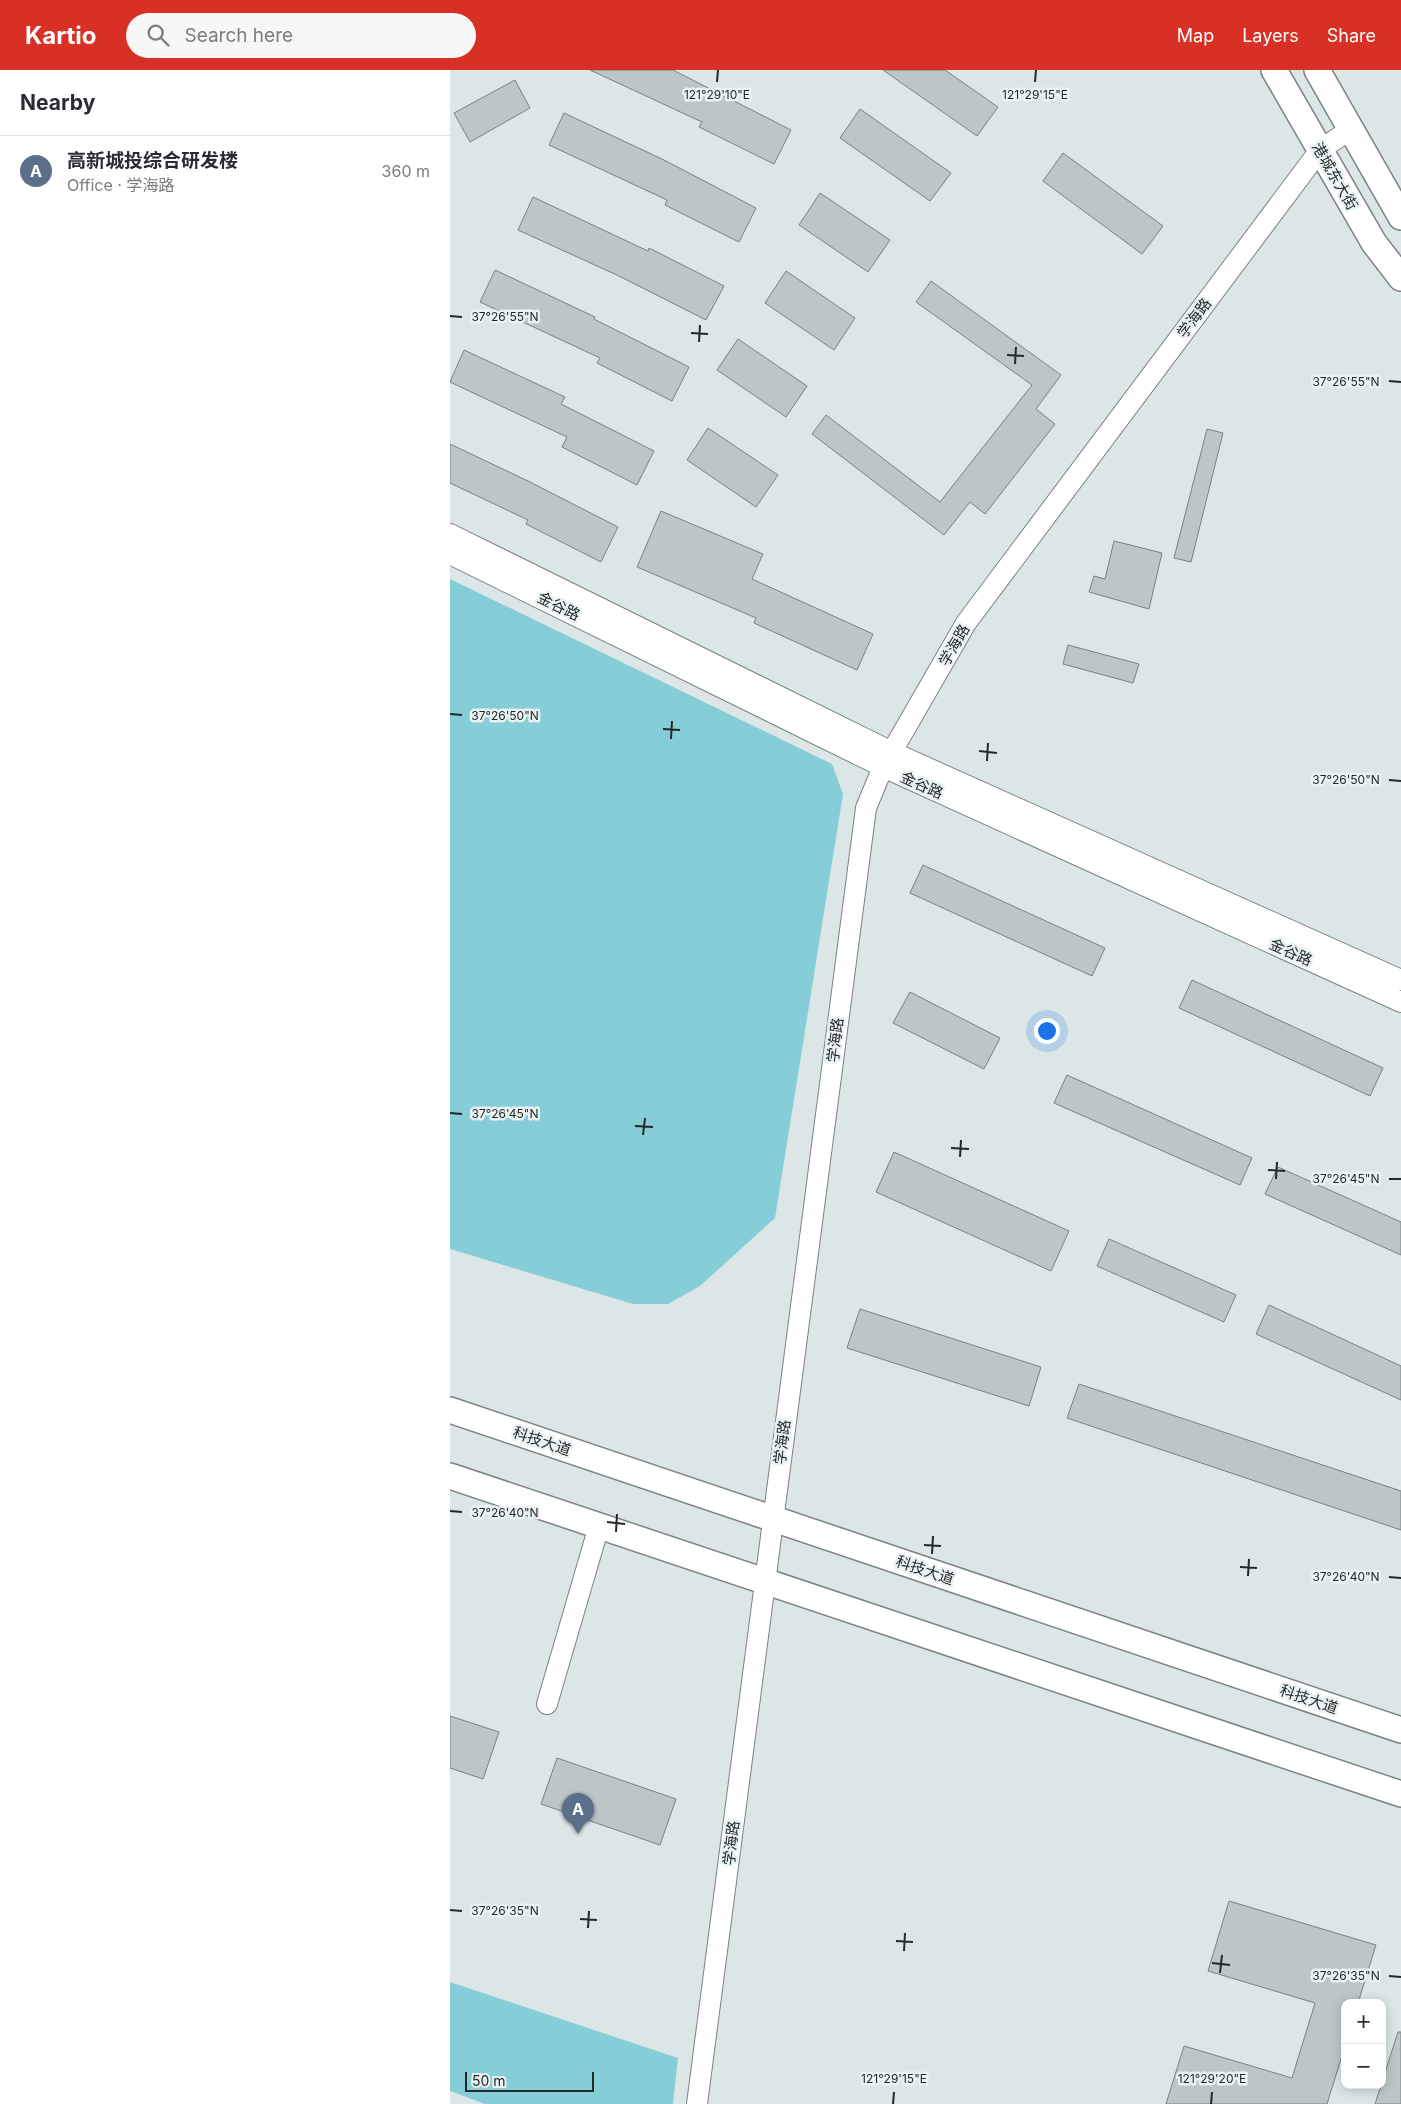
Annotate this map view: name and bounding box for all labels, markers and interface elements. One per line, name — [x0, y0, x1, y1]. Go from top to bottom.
search box — [126, 13, 476, 58]
text: Kartio — [25, 21, 96, 50]
icon: search — [144, 21, 172, 49]
text: Search here — [184, 24, 293, 47]
text: Map — [1177, 25, 1214, 46]
text: Layers — [1242, 25, 1299, 46]
text: Share — [1327, 25, 1376, 46]
text: 121°29'10"E — [684, 87, 750, 102]
text: 121°29'15"E — [1002, 87, 1068, 102]
text: Nearby — [20, 90, 95, 115]
street label: 港城东大街 — [1308, 139, 1362, 213]
text: 高新城投综合研发楼 — [67, 149, 238, 172]
text: A — [30, 161, 42, 181]
text: 360 m — [382, 161, 430, 181]
text: Office · 学海路 — [67, 175, 174, 195]
street label: 学海路 — [1173, 294, 1215, 342]
text: 37°26'55"N — [471, 309, 539, 324]
text: 37°26'55"N — [1312, 374, 1380, 389]
street label: 金谷路 — [535, 588, 583, 624]
street label: 学海路 — [935, 621, 973, 669]
text: 37°26'50"N — [471, 708, 539, 723]
street label: 金谷路 — [898, 767, 946, 803]
text: 37°26'50"N — [1312, 772, 1380, 787]
street label: 金谷路 — [1267, 934, 1315, 970]
street label: 学海路 — [823, 1017, 847, 1063]
your location — [1034, 1018, 1060, 1044]
text: 37°26'45"N — [472, 1106, 538, 1121]
text: 37°26'45"N — [1313, 1171, 1379, 1186]
street label: 学海路 — [770, 1419, 794, 1465]
street label: 科技大道 — [511, 1422, 573, 1460]
text: 37°26'40"N — [471, 1505, 539, 1520]
street label: 科技大道 — [894, 1551, 956, 1589]
text: 37°26'40"N — [1312, 1569, 1380, 1584]
street label: 科技大道 — [1278, 1680, 1340, 1718]
pin: A — [562, 1793, 594, 1834]
street label: 学海路 — [719, 1820, 743, 1866]
text: 37°26'35"N — [471, 1903, 539, 1918]
text: 37°26'35"N — [1312, 1968, 1380, 1983]
map controls — [1341, 1999, 1386, 2089]
button: + — [1341, 1999, 1386, 2044]
button: − — [1341, 2044, 1386, 2089]
scale bar — [465, 2069, 594, 2092]
text: 121°29'15"E — [861, 2071, 927, 2086]
text: 121°29'20"E — [1178, 2071, 1246, 2086]
text: 50 m — [472, 2072, 506, 2089]

